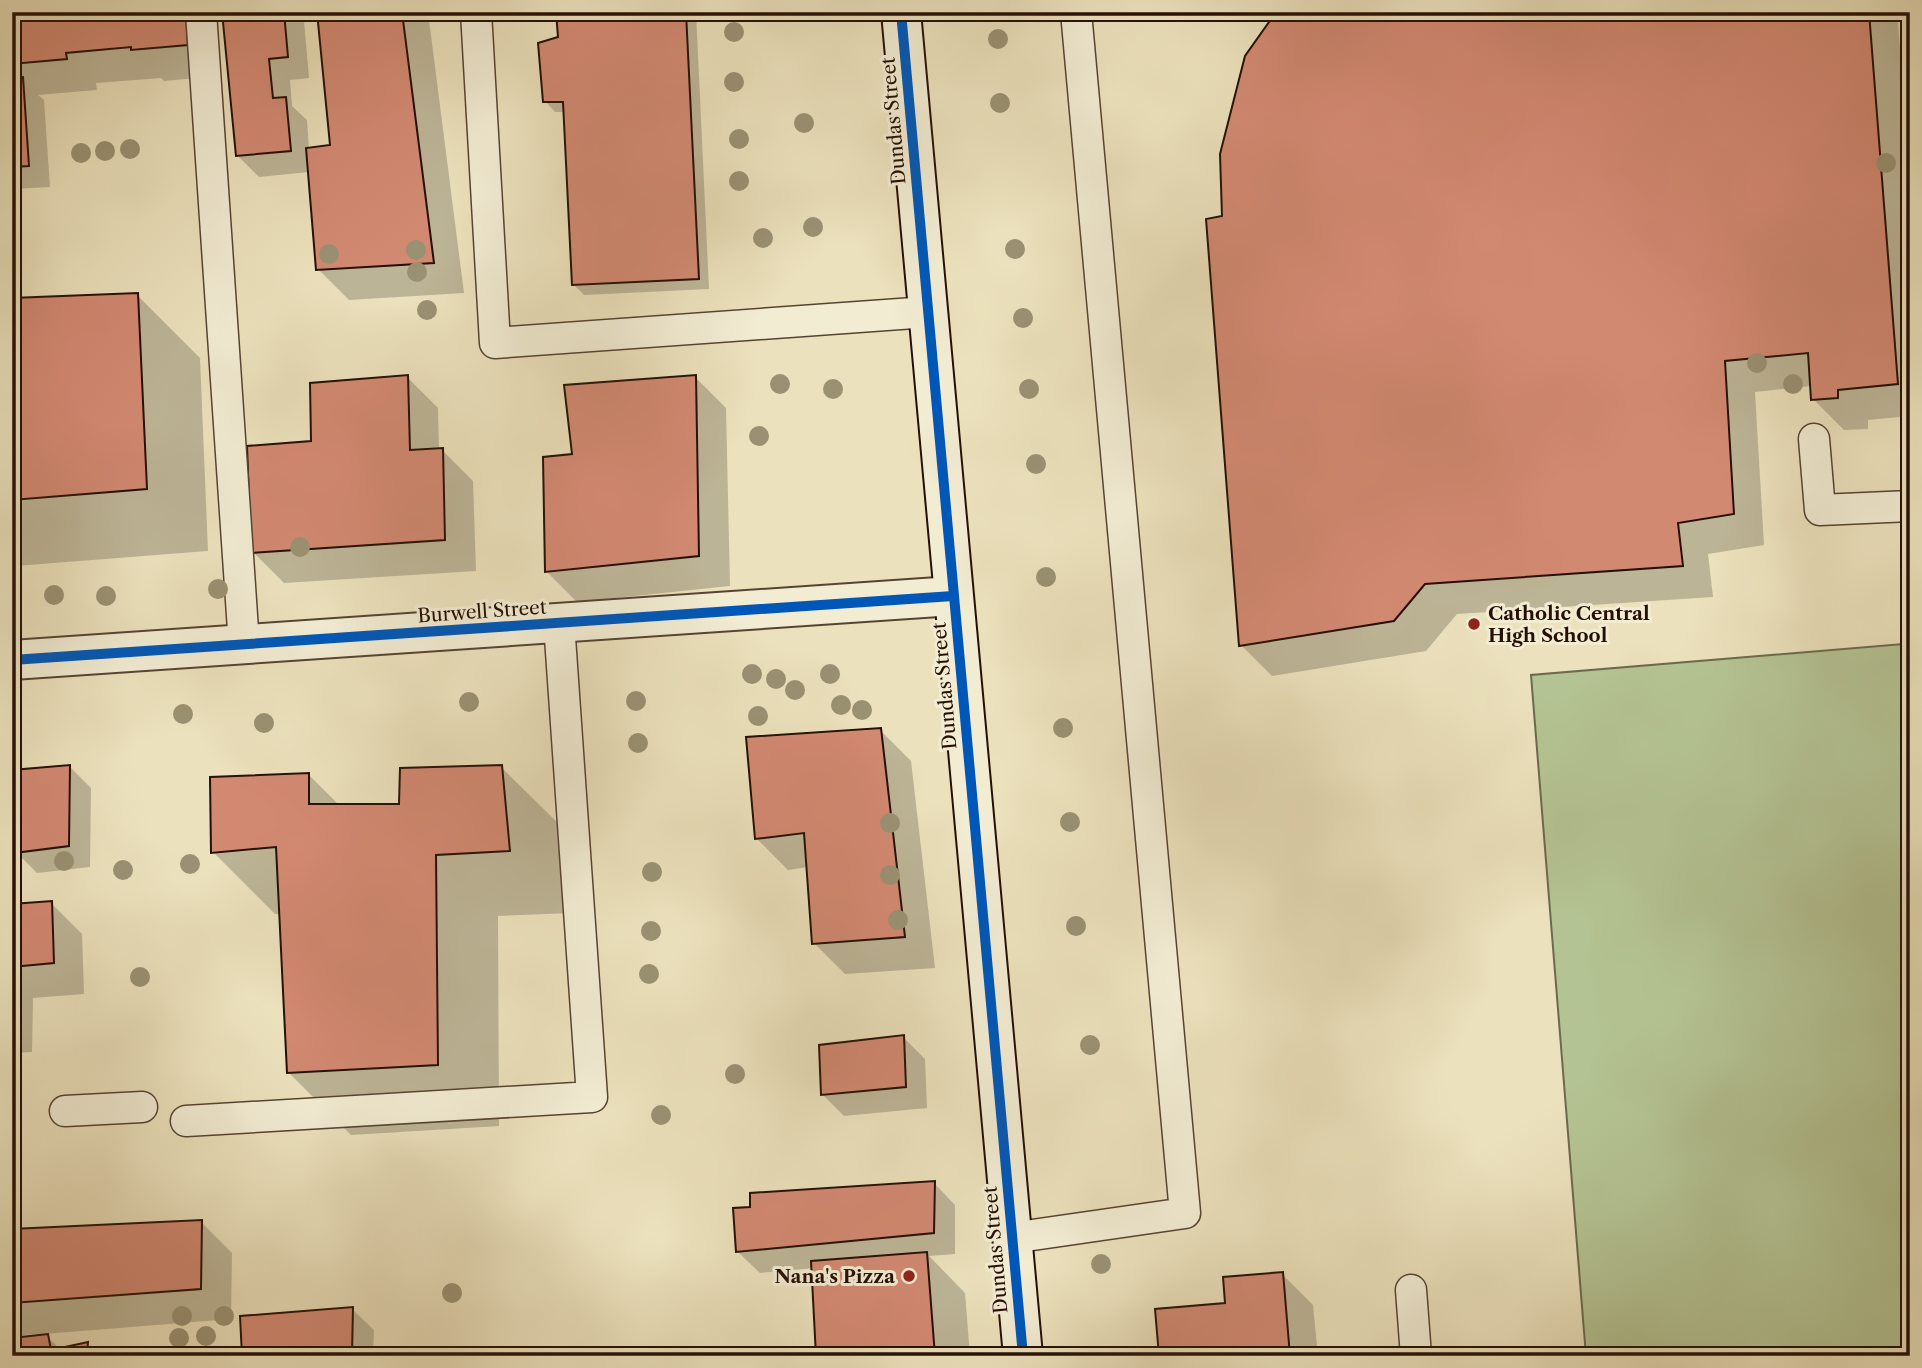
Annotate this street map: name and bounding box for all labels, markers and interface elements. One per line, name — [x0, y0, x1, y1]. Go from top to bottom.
street label: Dundas Street — [876, 56, 911, 186]
street label: Burwell Street — [417, 596, 547, 627]
place label: Catholic Central High School — [1488, 602, 1650, 647]
marker: Catholic Central High School — [1466, 616, 1482, 632]
street label: Dundas Street — [927, 621, 962, 751]
street label: Dundas Street — [978, 1185, 1013, 1315]
place label: Nana's Pizza — [774, 1265, 896, 1288]
marker: Nana's Pizza — [901, 1268, 917, 1284]

